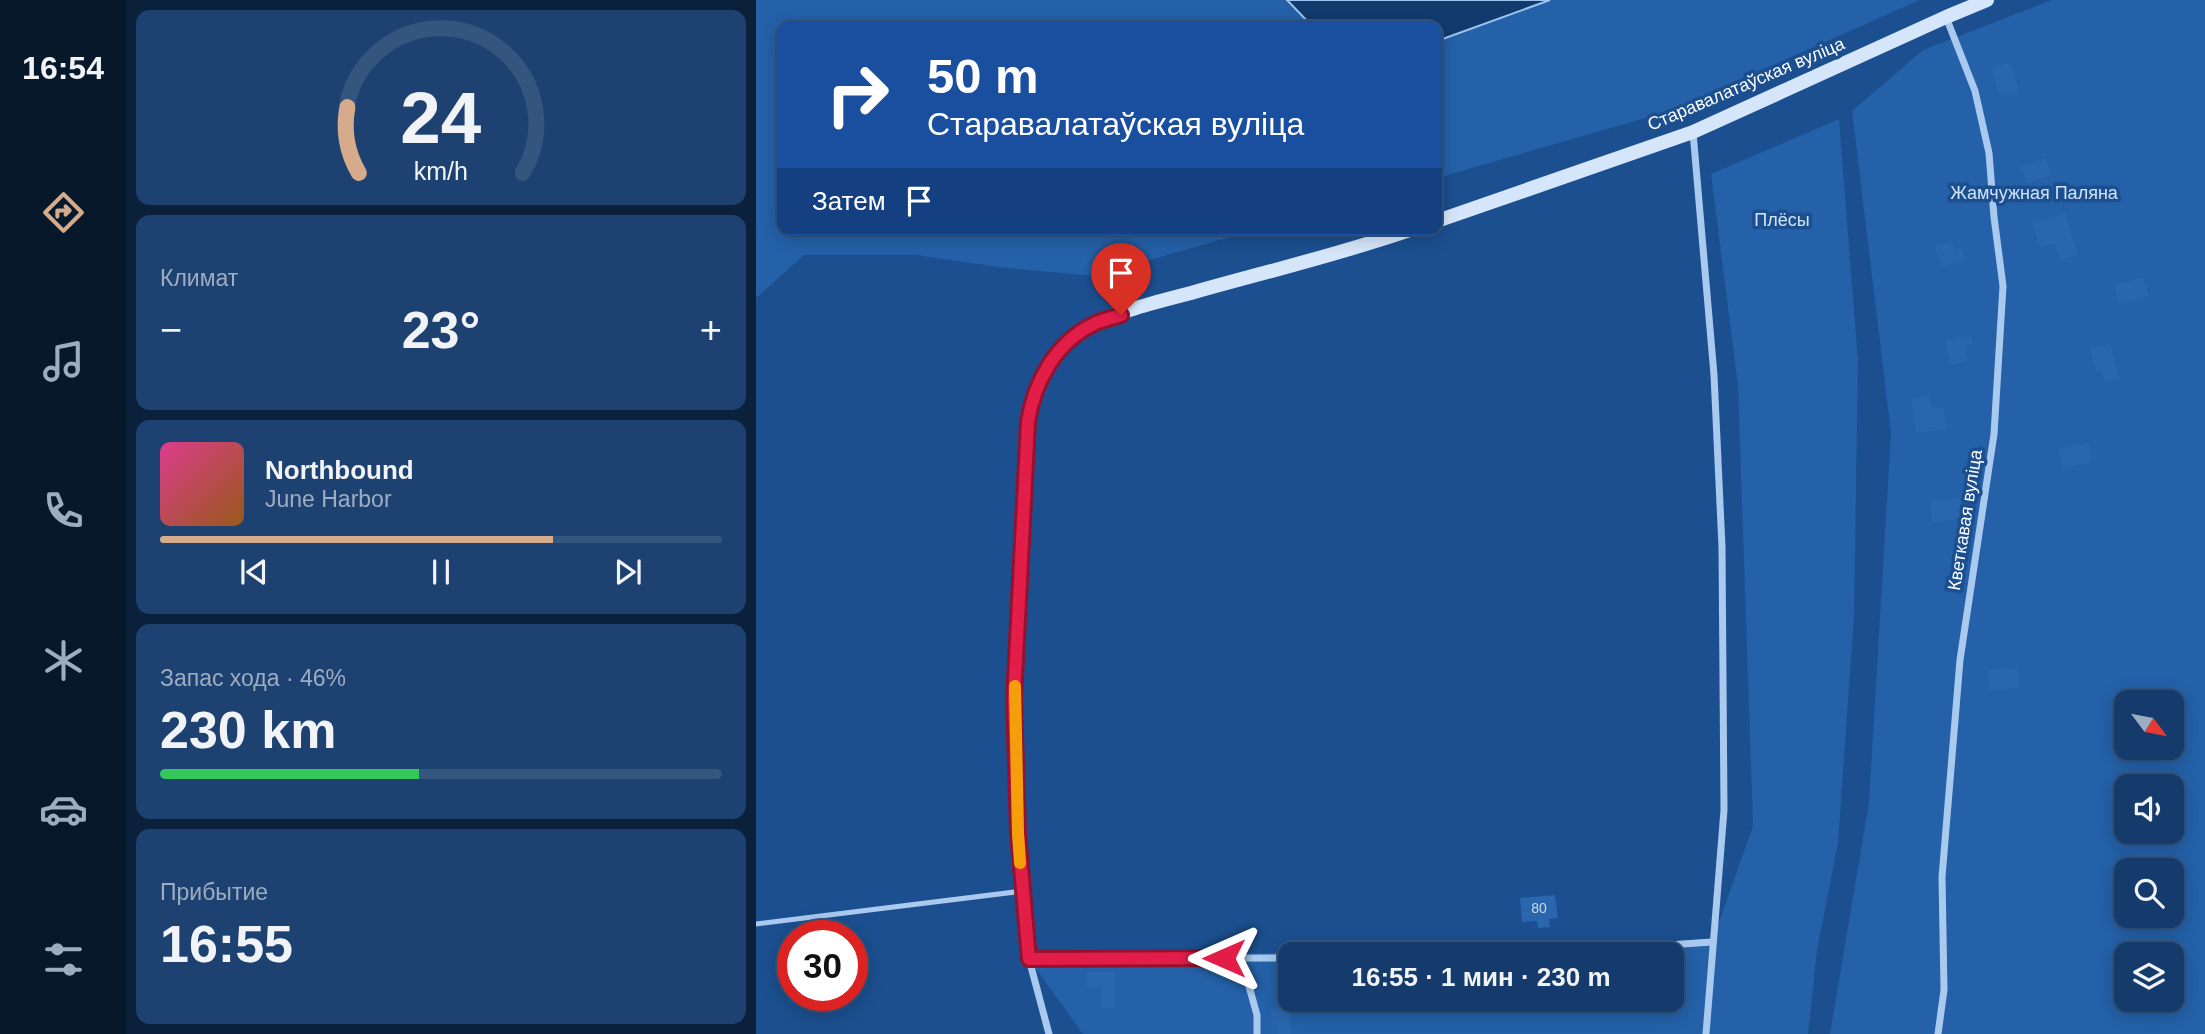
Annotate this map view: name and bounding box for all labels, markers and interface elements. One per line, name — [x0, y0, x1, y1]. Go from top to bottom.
street label: Старавалатаўская вуліца — [1644, 33, 1848, 135]
icon: right — [812, 49, 903, 140]
text: 50 m — [927, 49, 1039, 103]
text: 16:54 — [22, 50, 104, 86]
text: 24 — [401, 78, 482, 159]
text: Старавалатаўская вуліца — [927, 106, 1304, 142]
text: km/h — [414, 157, 468, 185]
icon: arrive — [900, 182, 938, 220]
park label: Жамчужная Паляна — [1950, 183, 2119, 203]
text: Затем — [812, 186, 886, 216]
icon: directions — [39, 188, 88, 237]
park label: Плёсы — [1754, 210, 1810, 230]
pin — [1091, 243, 1151, 315]
icon: arrive — [1102, 254, 1140, 292]
text: Климат — [160, 265, 238, 291]
text: 23° — [402, 301, 480, 359]
text: − — [160, 309, 182, 351]
text: + — [700, 309, 722, 351]
icon: music — [39, 337, 88, 386]
street label: Кветкавая вуліца — [1944, 447, 1986, 592]
text: Northbound — [265, 455, 414, 485]
icon: phone — [39, 486, 88, 535]
text: June Harbor — [265, 486, 392, 512]
icon: previous — [235, 553, 273, 591]
icon: pause — [422, 553, 460, 591]
icon: next — [609, 553, 647, 591]
icon: climate — [39, 636, 88, 685]
text: Запас хода · 46% — [160, 665, 346, 691]
north arrow — [2114, 690, 2184, 760]
map controls — [2114, 690, 2184, 1012]
text: 230 km — [160, 701, 336, 759]
button: sound — [2114, 774, 2184, 844]
icon: car — [39, 785, 88, 834]
button: search — [2114, 858, 2184, 928]
text: Прибытие — [160, 879, 268, 905]
house number: 80 — [1531, 900, 1547, 916]
text: 16:55 — [160, 915, 293, 973]
speed limit sign: 30 — [777, 920, 868, 1011]
position arrow — [1187, 921, 1261, 995]
icon: filters — [39, 935, 88, 984]
button: layers — [2114, 942, 2184, 1012]
text: 16:55 · 1 мин · 230 m — [1351, 962, 1611, 992]

